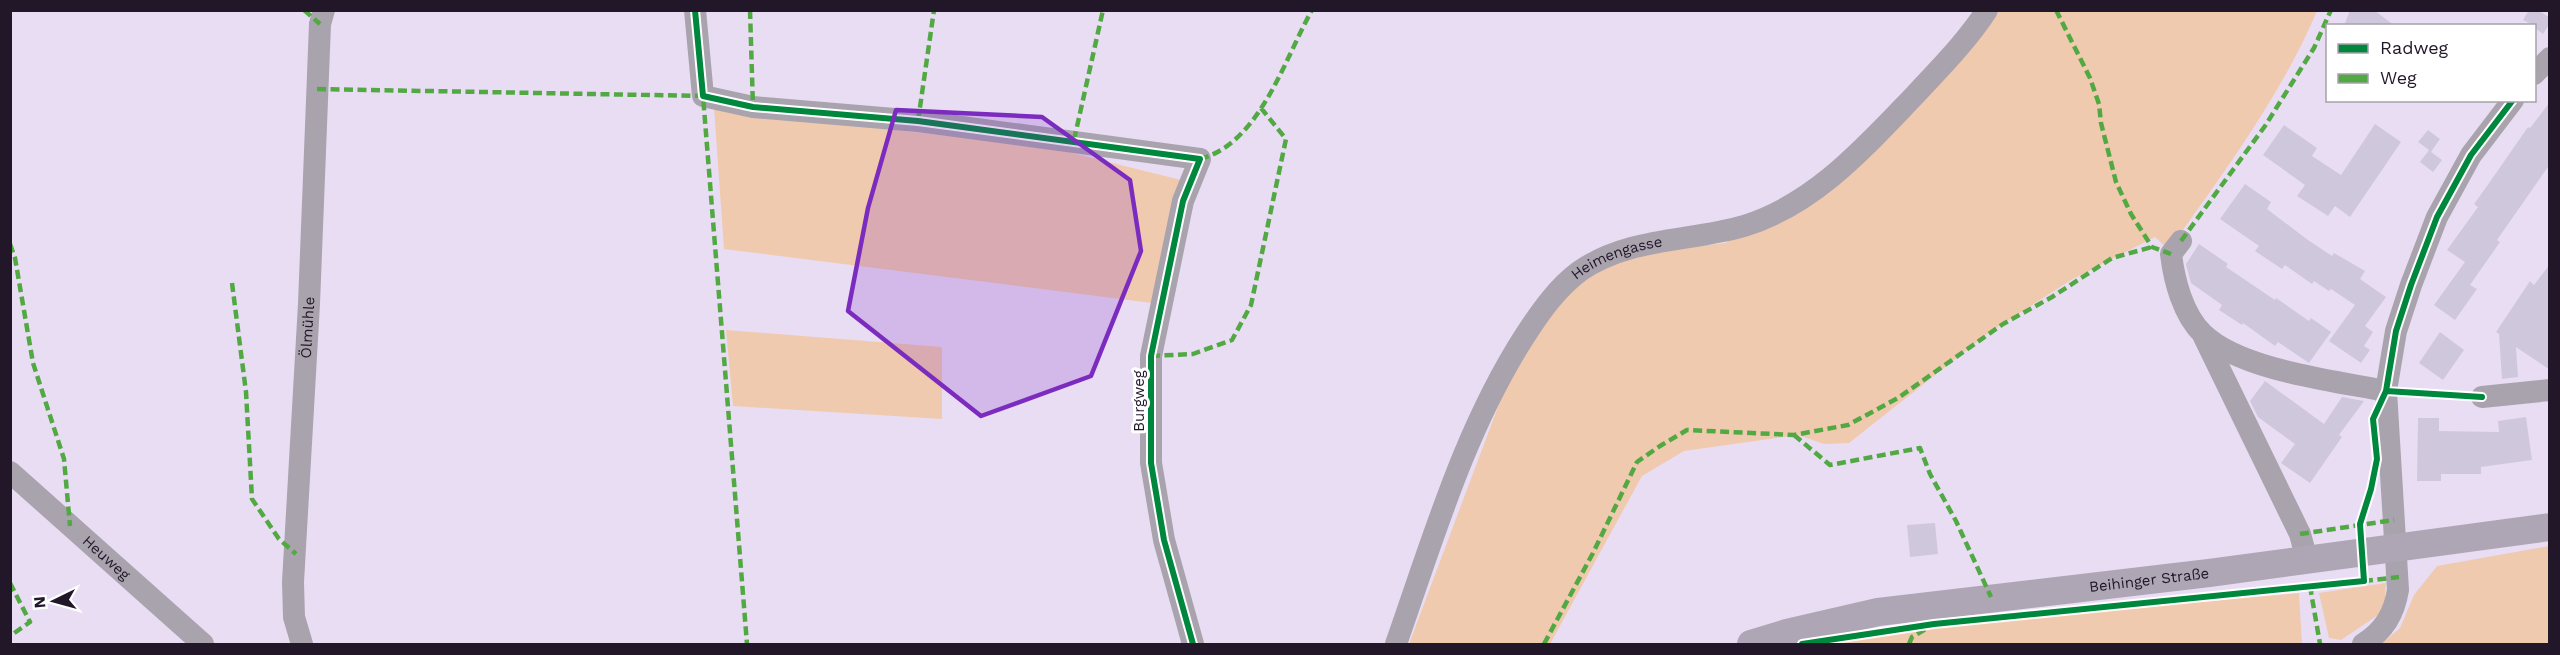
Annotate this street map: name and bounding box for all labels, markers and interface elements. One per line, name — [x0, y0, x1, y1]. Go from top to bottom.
legend — [2326, 24, 2536, 102]
text: Radweg — [2380, 37, 2449, 58]
text: Weg — [2380, 67, 2417, 88]
street label: Heimengasse — [1568, 232, 1664, 283]
street label: Ölmühle — [297, 296, 318, 359]
street label: Burgweg — [1130, 370, 1148, 432]
street label: Heuweg — [79, 532, 134, 584]
street label: Beihinger Straße — [2088, 564, 2210, 596]
north arrow — [24, 571, 84, 631]
text: N — [30, 596, 50, 609]

